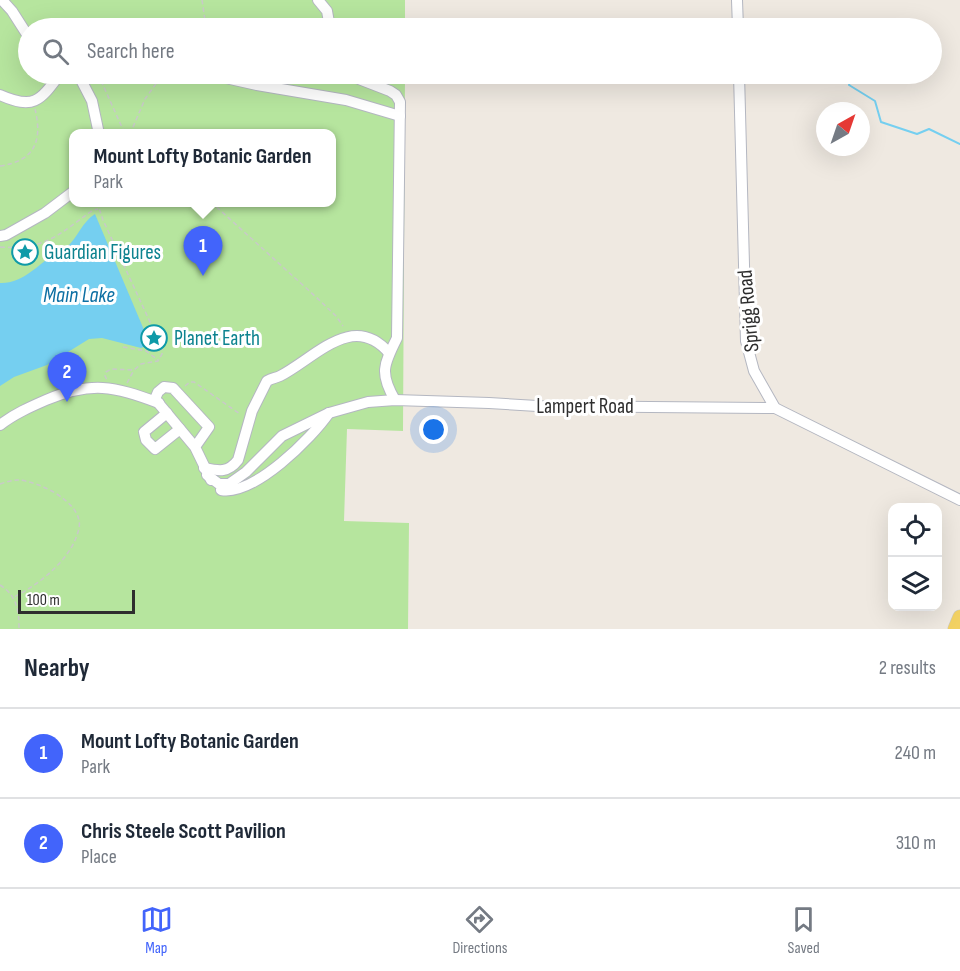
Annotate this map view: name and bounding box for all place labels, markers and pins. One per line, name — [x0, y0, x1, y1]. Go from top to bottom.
pin: 1 — [184, 226, 222, 276]
place icon: Guardian Figures — [10, 237, 40, 267]
place label: Guardian Figures — [44, 240, 161, 265]
place icon: Planet Earth — [139, 323, 169, 353]
place label: Planet Earth — [174, 326, 260, 351]
pin: 2 — [48, 352, 86, 402]

